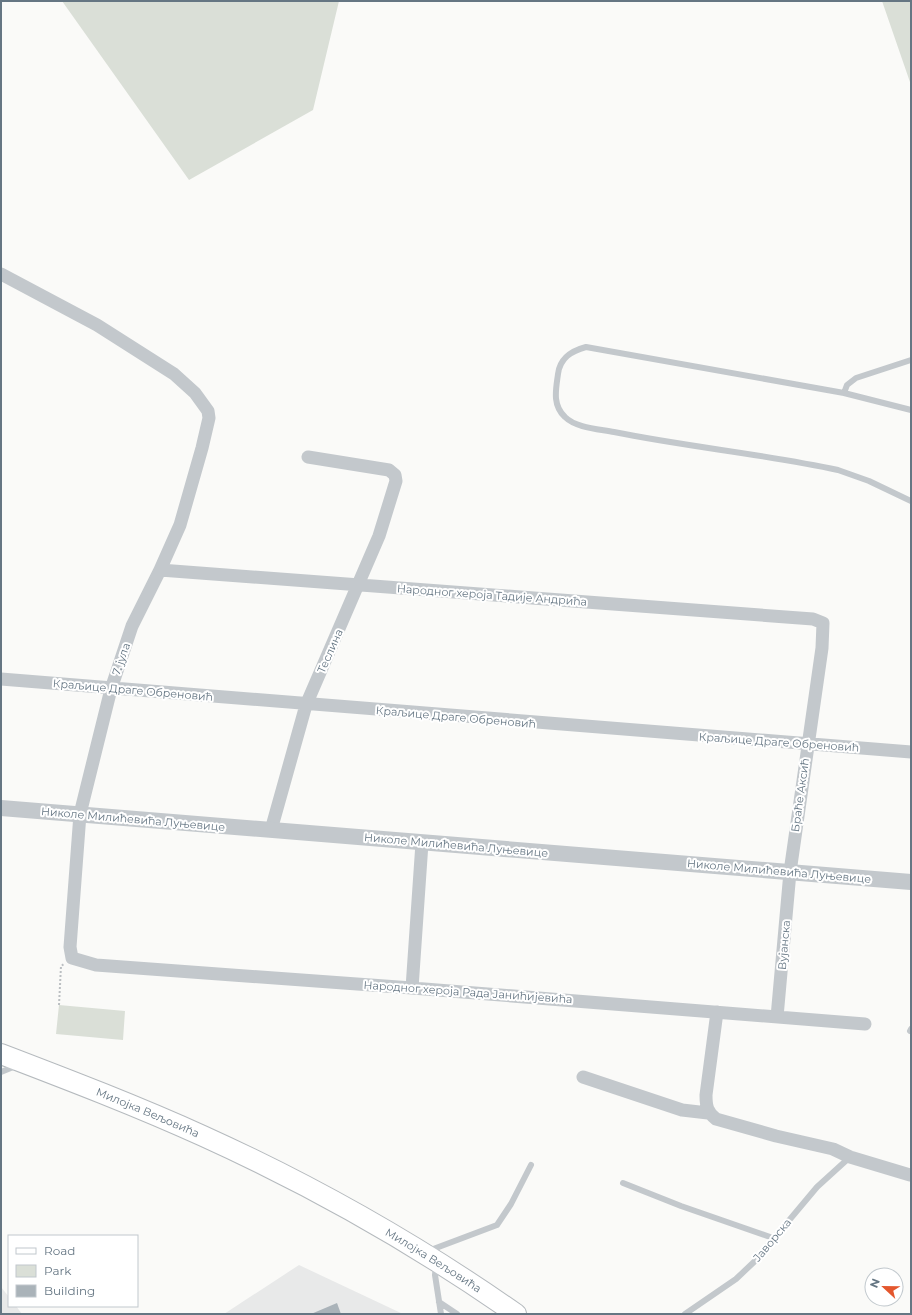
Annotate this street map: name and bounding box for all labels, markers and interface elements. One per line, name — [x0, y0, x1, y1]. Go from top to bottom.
street label: Народног хероја Тадије Андрића — [396, 581, 588, 609]
street label: Теслина — [314, 627, 346, 675]
street label: 7. јула — [109, 641, 133, 677]
street label: Краљице Драге Обреновић — [52, 676, 214, 704]
street label: Краљице Драге Обреновић — [375, 703, 537, 731]
street label: Краљице Драге Обреновић — [698, 729, 860, 755]
street label: Браће Аксић — [788, 757, 812, 833]
street label: Николе Милићевића Луњевице — [40, 804, 226, 834]
street label: Николе Милићевића Луњевице — [363, 830, 549, 860]
street label: Николе Милићевића Луњевице — [686, 856, 872, 886]
street label: Вујанска — [775, 920, 793, 970]
street label: Народног хероја Рада Јанићијевића — [363, 978, 573, 1006]
street label: Милојка Вељовића — [94, 1085, 202, 1140]
street label: Јаворска — [750, 1215, 794, 1265]
street label: Милојка Вељовића — [383, 1225, 484, 1295]
legend — [8, 1235, 138, 1307]
text: Road — [44, 1243, 75, 1258]
text: Park — [44, 1263, 72, 1278]
north arrow — [864, 1267, 904, 1307]
text: N — [867, 1277, 883, 1290]
text: Building — [44, 1283, 95, 1298]

